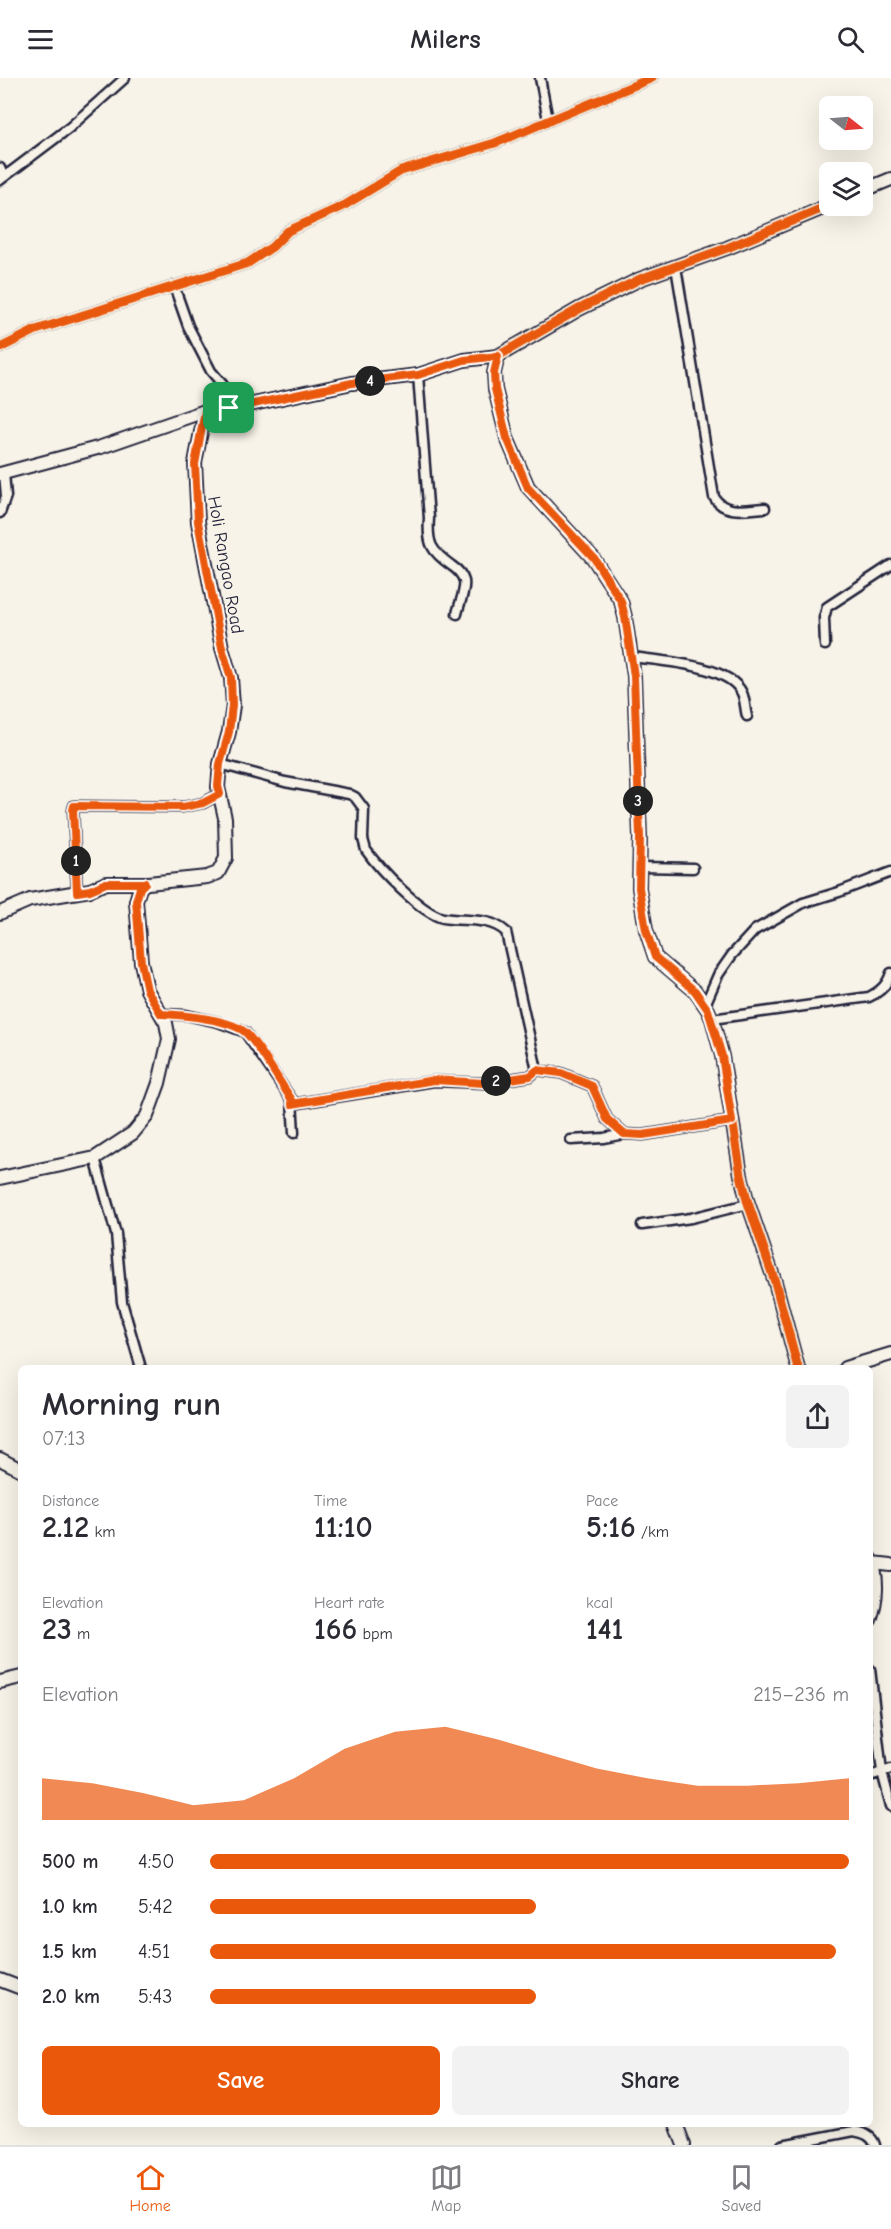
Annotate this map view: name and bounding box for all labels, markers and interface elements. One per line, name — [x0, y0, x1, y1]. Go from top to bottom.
icon: menu — [24, 23, 57, 56]
icon: search — [834, 23, 867, 56]
text: Milers — [410, 24, 481, 55]
north arrow — [819, 96, 873, 150]
map controls — [819, 96, 873, 216]
button: layers — [819, 162, 873, 216]
pin: 4 — [355, 366, 385, 396]
text: 4 — [366, 372, 374, 390]
pin — [203, 382, 254, 433]
icon: arrive — [212, 391, 245, 424]
street label: Holi Rangao Road — [203, 495, 248, 636]
pin: 3 — [623, 786, 653, 816]
text: 3 — [634, 792, 642, 810]
pin: 1 — [61, 846, 91, 876]
text: 1 — [73, 852, 79, 870]
pin: 2 — [481, 1066, 511, 1096]
text: 2 — [492, 1072, 500, 1090]
text: Morning run — [42, 1385, 221, 1423]
button: share — [786, 1385, 849, 1448]
text: 07:13 — [42, 1427, 85, 1450]
text: Distance — [42, 1492, 99, 1510]
text: Time — [314, 1492, 347, 1510]
text: Pace — [586, 1492, 618, 1510]
text: 2.12 — [42, 1510, 89, 1545]
text: 11:10 — [314, 1510, 373, 1545]
text: 5:16 — [586, 1510, 636, 1545]
text: km — [89, 1523, 115, 1541]
text: /km — [636, 1523, 669, 1541]
text: Elevation — [42, 1594, 103, 1612]
text: Heart rate — [314, 1594, 385, 1612]
text: kcal — [586, 1594, 613, 1612]
text: 23 — [42, 1612, 72, 1647]
text: 166 — [314, 1612, 357, 1647]
text: 141 — [586, 1612, 623, 1647]
text: m — [72, 1625, 90, 1643]
text: bpm — [357, 1625, 393, 1643]
text: Elevation — [42, 1683, 119, 1706]
text: 215–236 m — [753, 1683, 849, 1706]
text: 500 m — [42, 1850, 99, 1873]
text: 4:50 — [138, 1850, 174, 1873]
text: 1.0 km — [42, 1895, 98, 1918]
text: 5:42 — [138, 1895, 173, 1918]
text: 1.5 km — [42, 1940, 97, 1963]
text: 4:51 — [138, 1940, 170, 1963]
text: 2.0 km — [42, 1985, 100, 2008]
text: 5:43 — [138, 1985, 172, 2008]
button: Save — [42, 2046, 440, 2115]
button: Share — [452, 2046, 849, 2115]
tab: Home — [129, 2161, 171, 2215]
tab: Map — [430, 2161, 463, 2215]
tab: Saved — [722, 2161, 762, 2215]

